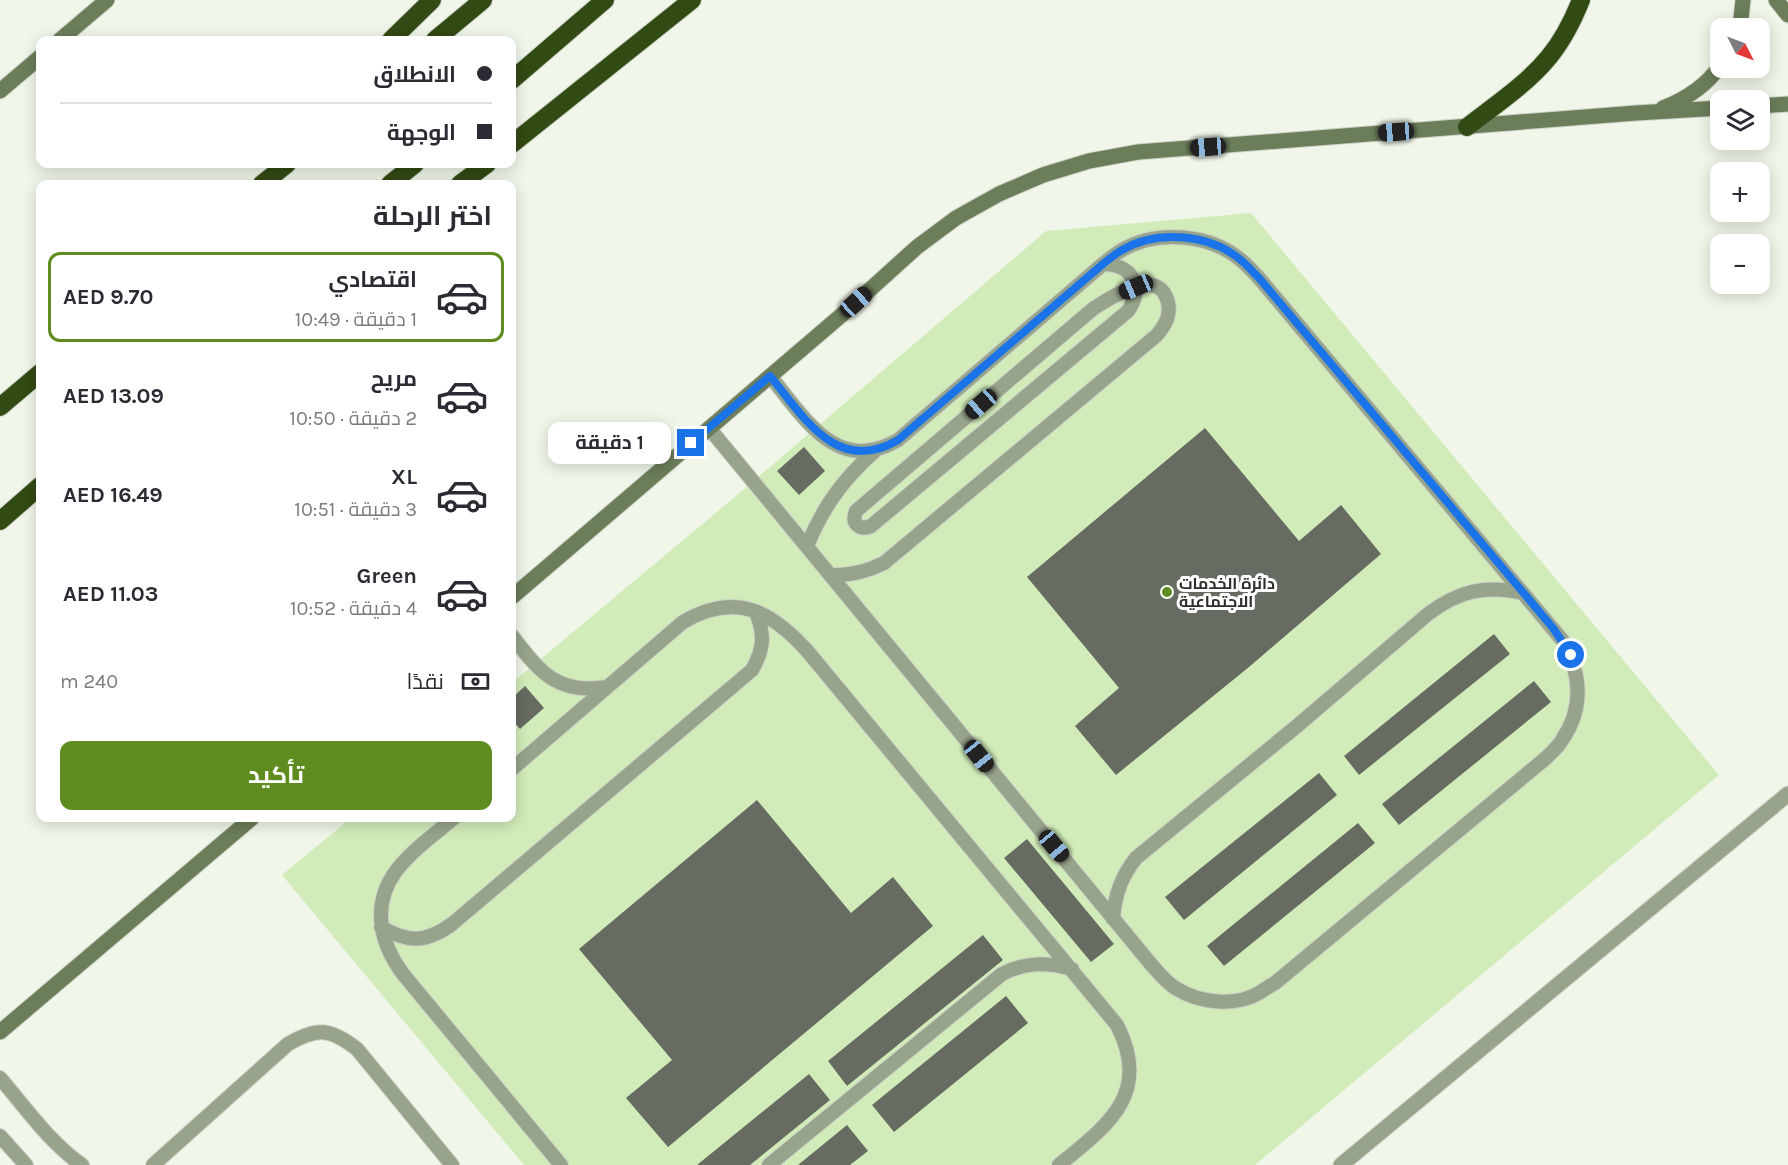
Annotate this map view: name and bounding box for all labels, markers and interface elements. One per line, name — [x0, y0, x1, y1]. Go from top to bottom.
north arrow — [1710, 18, 1770, 78]
map controls — [1710, 18, 1770, 294]
text: الانطلاق — [373, 62, 456, 88]
button: layers — [1710, 90, 1770, 150]
text: الوجهة — [387, 120, 456, 146]
car — [1377, 122, 1415, 142]
car — [1189, 137, 1227, 157]
button: + — [1710, 162, 1770, 222]
text: اختر الرحلة — [373, 200, 492, 232]
button: − — [1710, 234, 1770, 294]
text: اقتصادي — [328, 267, 417, 293]
icon: car — [435, 270, 489, 324]
car — [1116, 272, 1156, 302]
car — [837, 283, 875, 321]
text: AED 9.70 — [63, 284, 153, 310]
text: 1 دقيقة · 10:49 — [295, 308, 417, 331]
text: مريح — [371, 366, 417, 392]
icon: car — [435, 369, 489, 423]
text: AED 13.09 — [63, 383, 164, 409]
car — [962, 385, 1000, 423]
text: 2 دقيقة · 10:50 — [289, 407, 417, 430]
callout: 1 دقيقة — [547, 422, 670, 464]
route end — [677, 429, 704, 456]
text: 1 دقيقة — [575, 431, 644, 454]
text: XL — [391, 464, 417, 490]
icon: car — [435, 468, 489, 522]
text: AED 16.49 — [63, 482, 163, 508]
text: 3 دقيقة · 10:51 — [294, 498, 417, 521]
text: Green — [356, 563, 417, 589]
icon: car — [435, 567, 489, 621]
place label: دائرة الخدمات الاجتماعية — [1179, 574, 1275, 611]
text: AED 11.03 — [63, 581, 158, 607]
marker: دائرة الخدمات الاجتماعية — [1160, 585, 1174, 599]
text: 4 دقيقة · 10:52 — [290, 597, 417, 620]
route start — [1557, 641, 1584, 668]
icon: cash — [459, 665, 492, 698]
text: نقدًا — [406, 669, 444, 695]
text: 240 m — [60, 670, 118, 693]
car — [961, 736, 997, 776]
button: تأكيد — [60, 741, 492, 810]
car — [1036, 826, 1072, 866]

